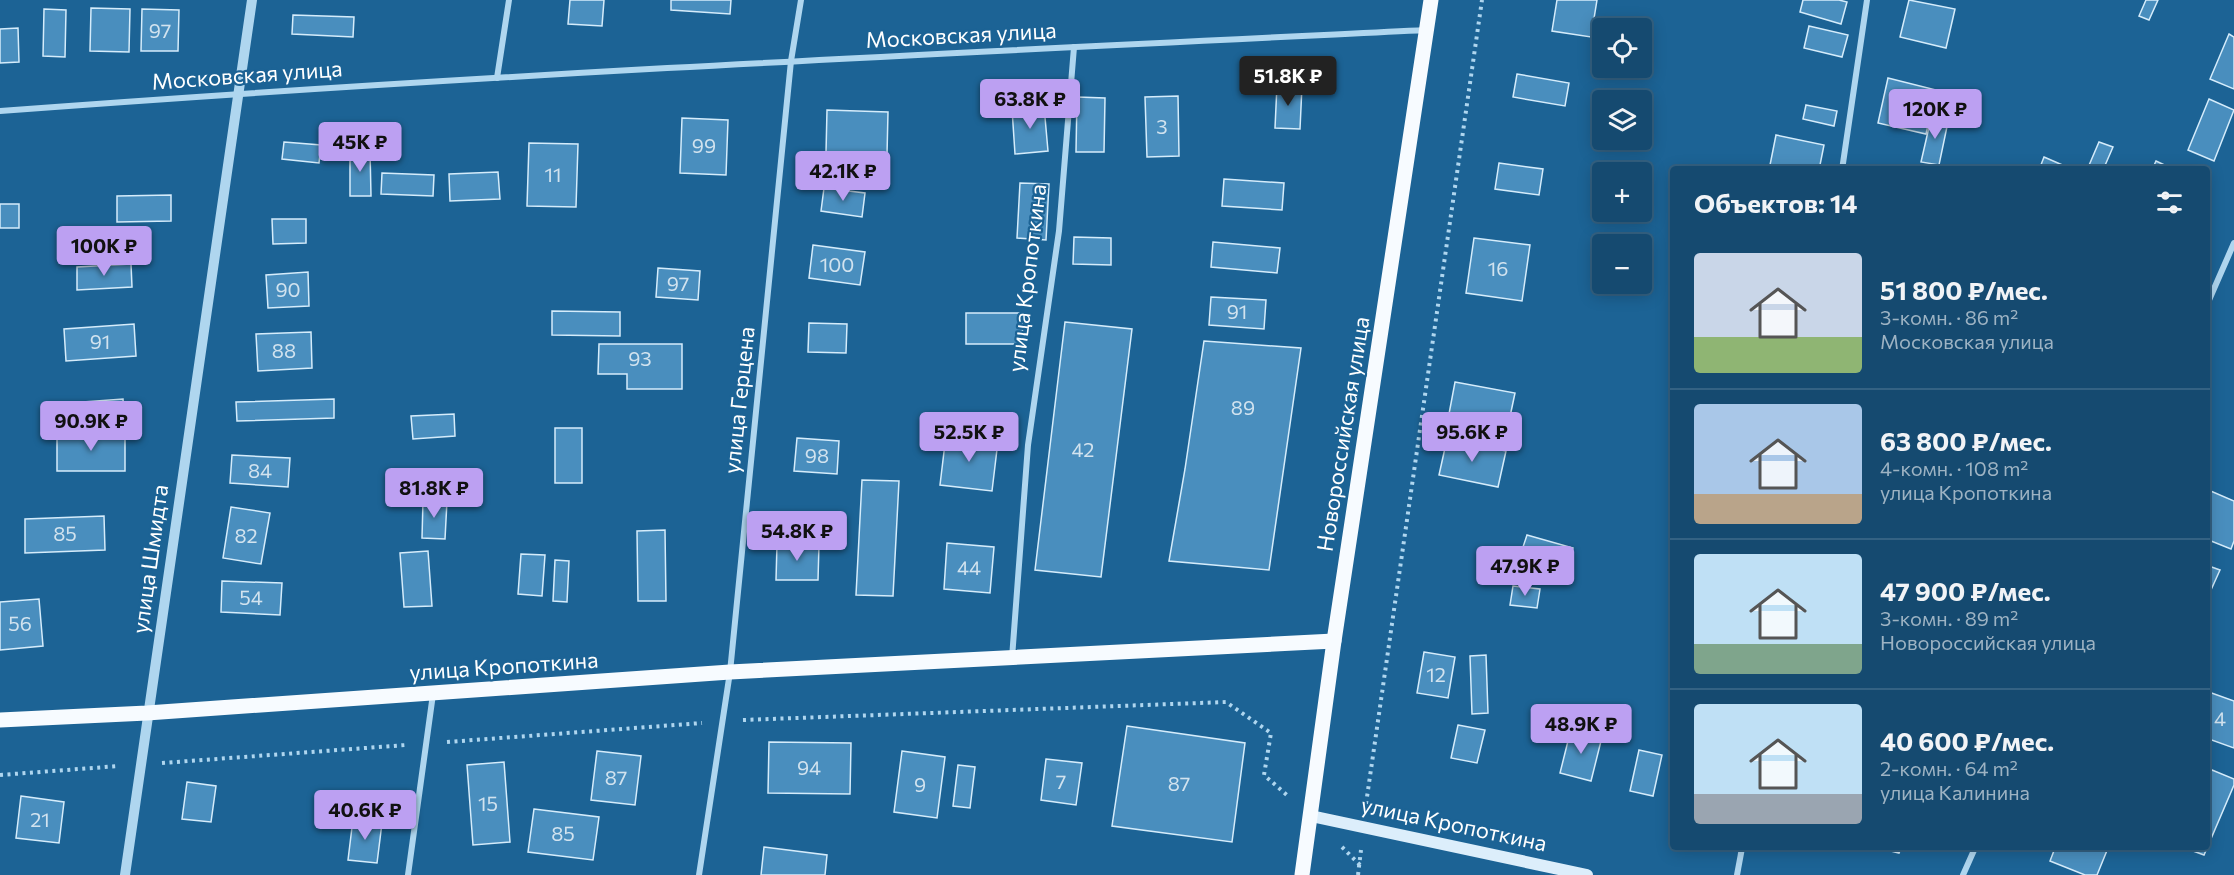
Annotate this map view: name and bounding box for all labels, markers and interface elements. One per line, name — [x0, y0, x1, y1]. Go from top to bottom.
street label: Московская улица — [865, 16, 1057, 53]
house number: 97 — [149, 18, 171, 42]
map controls — [1592, 18, 1652, 294]
button: locate — [1592, 18, 1652, 78]
street label: Московская улица — [151, 54, 343, 95]
pin: 51.8K ₽ — [1233, 56, 1343, 107]
text: 51.8K ₽ — [1253, 63, 1323, 87]
pin: 63.8K ₽ — [975, 79, 1085, 130]
text: 63.8K ₽ — [994, 86, 1066, 110]
pin: 120K ₽ — [1886, 89, 1984, 140]
button: layers — [1592, 90, 1652, 150]
text: 120K ₽ — [1903, 96, 1967, 120]
house number: 3 — [1156, 114, 1168, 138]
pin: 45K ₽ — [318, 122, 402, 173]
text: 45K ₽ — [333, 129, 387, 153]
house number: 99 — [692, 133, 716, 157]
pin: 42.1K ₽ — [788, 151, 898, 202]
text: 42.1K ₽ — [809, 158, 877, 182]
house number: 11 — [544, 162, 562, 186]
button: + — [1592, 162, 1652, 222]
street label: улица Кропоткина — [1002, 182, 1051, 374]
icon: filters — [2153, 186, 2186, 219]
text: Объектов: 14 — [1694, 187, 1858, 218]
pin: 100K ₽ — [55, 226, 153, 277]
text: 100K ₽ — [71, 233, 137, 257]
button: − — [1592, 234, 1652, 294]
house number: 100 — [820, 252, 854, 276]
house number: 16 — [1488, 256, 1508, 280]
house number: 97 — [667, 271, 689, 295]
text: 51 800 ₽/мес. — [1880, 274, 2048, 305]
house number: 90 — [275, 277, 301, 301]
icon: home — [1742, 277, 1814, 349]
house number: 91 — [1227, 299, 1247, 323]
text: 3-комн. · 86 m² — [1880, 305, 2018, 329]
street label: Новороссийская улица — [1311, 315, 1374, 553]
street label: улица Герцена — [717, 325, 760, 475]
house number: 91 — [90, 329, 110, 353]
text: Московская улица — [1880, 329, 2054, 353]
house number: 88 — [272, 338, 296, 362]
house number: 93 — [628, 346, 652, 370]
house number: 89 — [1231, 395, 1255, 419]
pin: 90.9K ₽ — [36, 401, 146, 452]
text: 90.9K ₽ — [54, 408, 128, 432]
pin: 52.5K ₽ — [914, 412, 1024, 463]
pin: 95.6K ₽ — [1417, 412, 1527, 463]
text: 52.5K ₽ — [934, 419, 1004, 443]
text: 95.6K ₽ — [1436, 419, 1508, 443]
text: 63 800 ₽/мес. — [1880, 425, 2052, 456]
icon: home — [1742, 428, 1814, 500]
house number: 42 — [1072, 437, 1094, 461]
house number: 98 — [805, 443, 829, 467]
text: 4-комн. · 108 m² — [1880, 456, 2028, 480]
house number: 84 — [248, 458, 272, 482]
pin: 81.8K ₽ — [379, 468, 489, 519]
text: 81.8K ₽ — [399, 475, 469, 499]
text: улица Кропоткина — [1880, 480, 2052, 504]
street label: улица Шмидта — [126, 483, 173, 635]
pin: 54.8K ₽ — [742, 511, 852, 562]
text: 54.8K ₽ — [761, 518, 833, 542]
house number: 85 — [53, 521, 77, 545]
house number: 82 — [234, 523, 258, 547]
pin: 47.9K ₽ — [1470, 546, 1580, 597]
text: 47.9K ₽ — [1490, 553, 1560, 577]
house number: 44 — [957, 555, 981, 579]
text: 47 900 ₽/мес. — [1880, 575, 2051, 606]
icon: home — [1742, 578, 1814, 650]
house number: 54 — [239, 585, 263, 609]
text: 3-комн. · 89 m² — [1880, 606, 2018, 630]
house number: 56 — [8, 611, 32, 635]
text: Новороссийская улица — [1880, 630, 2096, 654]
street label: улица Кропоткина — [409, 645, 599, 686]
house number: 12 — [1426, 662, 1446, 686]
pin: 48.9K ₽ — [1526, 704, 1636, 755]
house number: 4 — [2214, 706, 2226, 730]
text: 48.9K ₽ — [1545, 711, 1617, 735]
text: 40 600 ₽/мес. — [1880, 725, 2054, 756]
icon: home — [1742, 728, 1814, 800]
house number: 94 — [797, 755, 821, 779]
text: 2-комн. · 64 m² — [1880, 756, 2018, 780]
house number: 87 — [605, 765, 627, 789]
house number: 7 — [1056, 769, 1066, 793]
house number: 87 — [1168, 771, 1190, 795]
house number: 9 — [914, 772, 926, 796]
text: улица Калинина — [1880, 780, 2030, 804]
pin: 40.6K ₽ — [310, 790, 420, 841]
house number: 15 — [478, 791, 498, 815]
street label: улица Кропоткина — [1359, 791, 1550, 856]
text: 40.6K ₽ — [328, 797, 402, 821]
house number: 21 — [30, 807, 50, 831]
house number: 85 — [551, 821, 575, 845]

